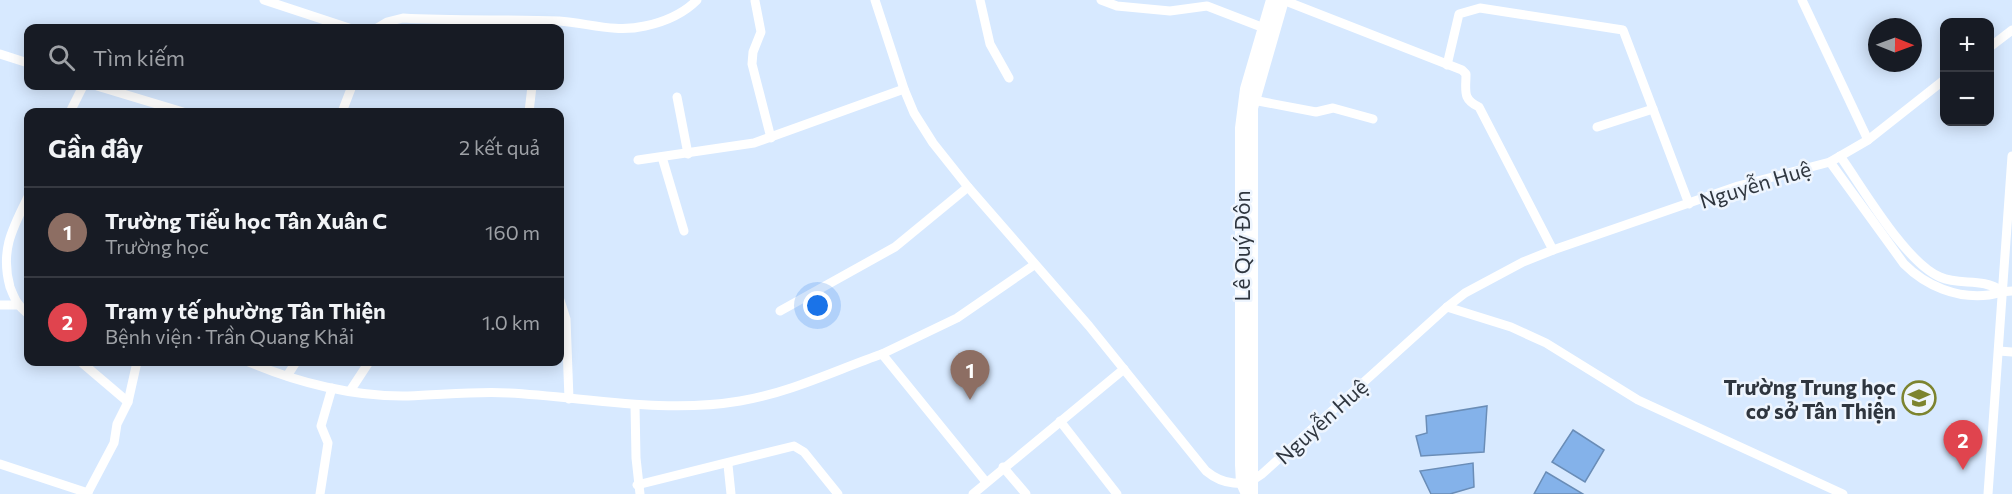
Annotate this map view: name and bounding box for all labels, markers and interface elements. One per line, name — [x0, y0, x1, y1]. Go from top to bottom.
north arrow — [1868, 18, 1922, 72]
map controls — [1940, 18, 1994, 126]
button: + — [1940, 18, 1994, 72]
search box — [24, 24, 564, 90]
icon: search — [45, 41, 78, 74]
text: Tìm kiếm — [93, 44, 185, 71]
button: − — [1940, 72, 1994, 126]
text: Gần đây — [48, 132, 143, 163]
text: 2 kết quả — [459, 135, 540, 159]
street label: Nguyễn Huệ — [1696, 154, 1814, 213]
street label: Lê Quý Đôn — [1229, 191, 1254, 301]
text: Trường Tiểu học Tân Xuân C — [105, 207, 387, 234]
text: 1 — [63, 220, 72, 244]
text: 160 m — [485, 220, 540, 244]
text: Trường học — [105, 234, 209, 258]
your location — [803, 291, 832, 320]
text: Trạm y tế phường Tân Thiện — [105, 297, 386, 324]
text: 2 — [62, 310, 73, 334]
text: 1.0 km — [482, 310, 540, 334]
text: Bệnh viện · Trần Quang Khải — [105, 324, 354, 348]
pin: 1 — [950, 350, 990, 400]
street label: Nguyễn Huệ — [1269, 372, 1372, 469]
place label: Trường Trung học cơ sở Tân Thiện — [1724, 374, 1896, 424]
school or university icon: Trường Trung học cơ sở Tân Thiện — [1901, 380, 1937, 416]
pin: 2 — [1944, 420, 1982, 470]

